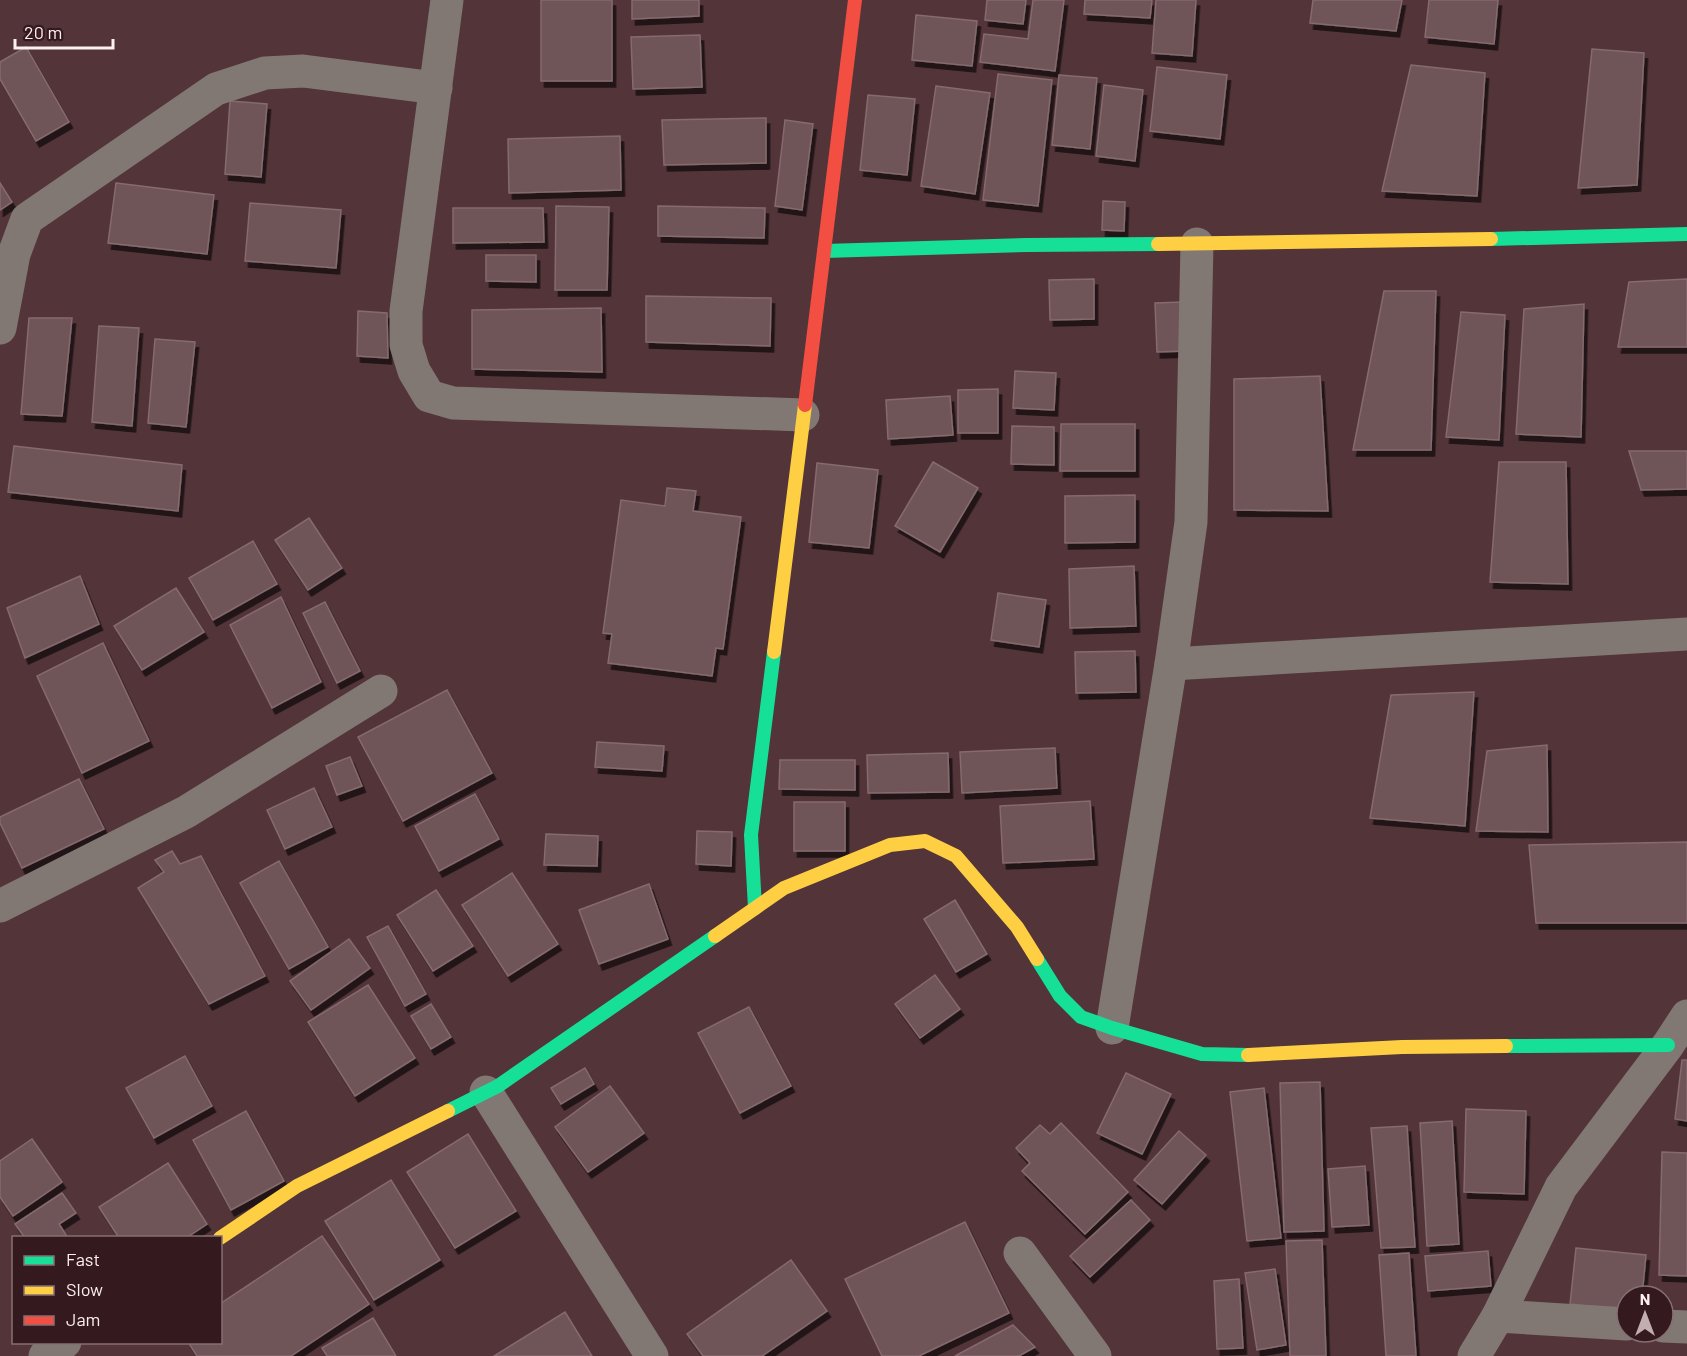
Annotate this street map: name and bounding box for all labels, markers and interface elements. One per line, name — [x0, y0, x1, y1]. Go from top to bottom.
scale bar — [15, 12, 112, 50]
text: 20 m — [24, 21, 62, 43]
legend — [12, 1236, 222, 1344]
text: Fast — [66, 1248, 100, 1270]
text: Slow — [66, 1278, 103, 1300]
north arrow — [1615, 1284, 1675, 1344]
text: N — [1640, 1289, 1650, 1308]
text: Jam — [66, 1308, 100, 1330]

